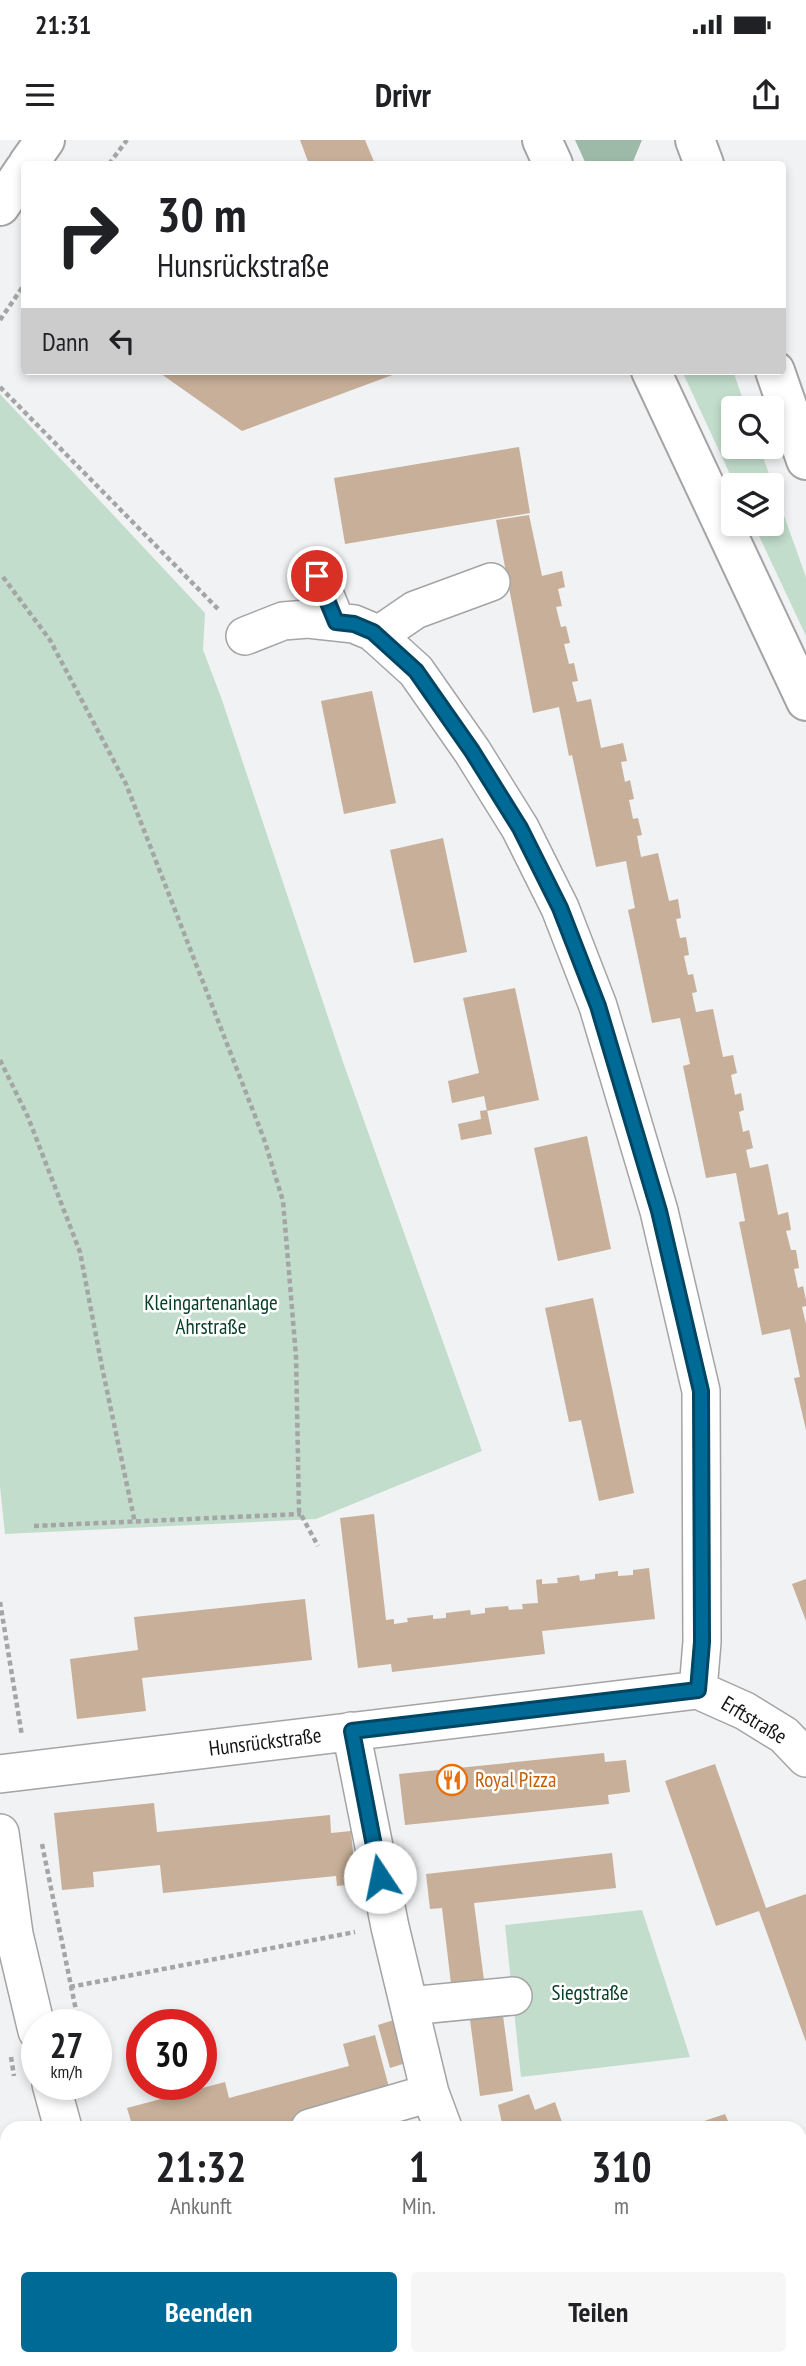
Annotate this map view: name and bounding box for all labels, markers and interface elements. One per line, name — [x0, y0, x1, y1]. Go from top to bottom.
text: 21:31 — [35, 8, 91, 41]
text: Drivr — [375, 74, 431, 116]
icon: menu — [21, 76, 59, 114]
icon: share — [747, 76, 785, 114]
text: 30 m — [157, 182, 246, 246]
icon: right — [42, 189, 133, 280]
text: Hunsrückstraße — [157, 244, 329, 286]
icon: left — [103, 322, 141, 360]
text: Dann — [42, 325, 89, 358]
map controls — [721, 396, 784, 536]
button: search — [721, 396, 784, 459]
button: layers — [721, 473, 784, 536]
pin — [287, 546, 347, 606]
icon: arrive — [298, 557, 336, 595]
park label: Kleingartenanlage Ahrstraße — [144, 1289, 278, 1340]
street label: Erftstraße — [717, 1690, 792, 1750]
street label: Hunsrückstraße — [207, 1721, 323, 1762]
restaurant icon: Royal Pizza — [435, 1763, 469, 1797]
place label: Royal Pizza — [475, 1766, 556, 1793]
position arrow — [343, 1840, 417, 1914]
park label: Siegstraße — [551, 1979, 629, 2006]
speed limit sign: 30 — [126, 2009, 217, 2100]
text: 27 — [50, 2022, 83, 2068]
text: km/h — [51, 2060, 82, 2083]
text: 21:32 — [156, 2139, 246, 2194]
text: 1 — [409, 2139, 429, 2194]
text: 310 — [591, 2139, 651, 2194]
text: Ankunft — [170, 2191, 232, 2220]
text: Min. — [402, 2191, 436, 2220]
text: m — [614, 2191, 629, 2220]
button: Beenden — [21, 2272, 397, 2352]
button: Teilen — [411, 2272, 786, 2352]

